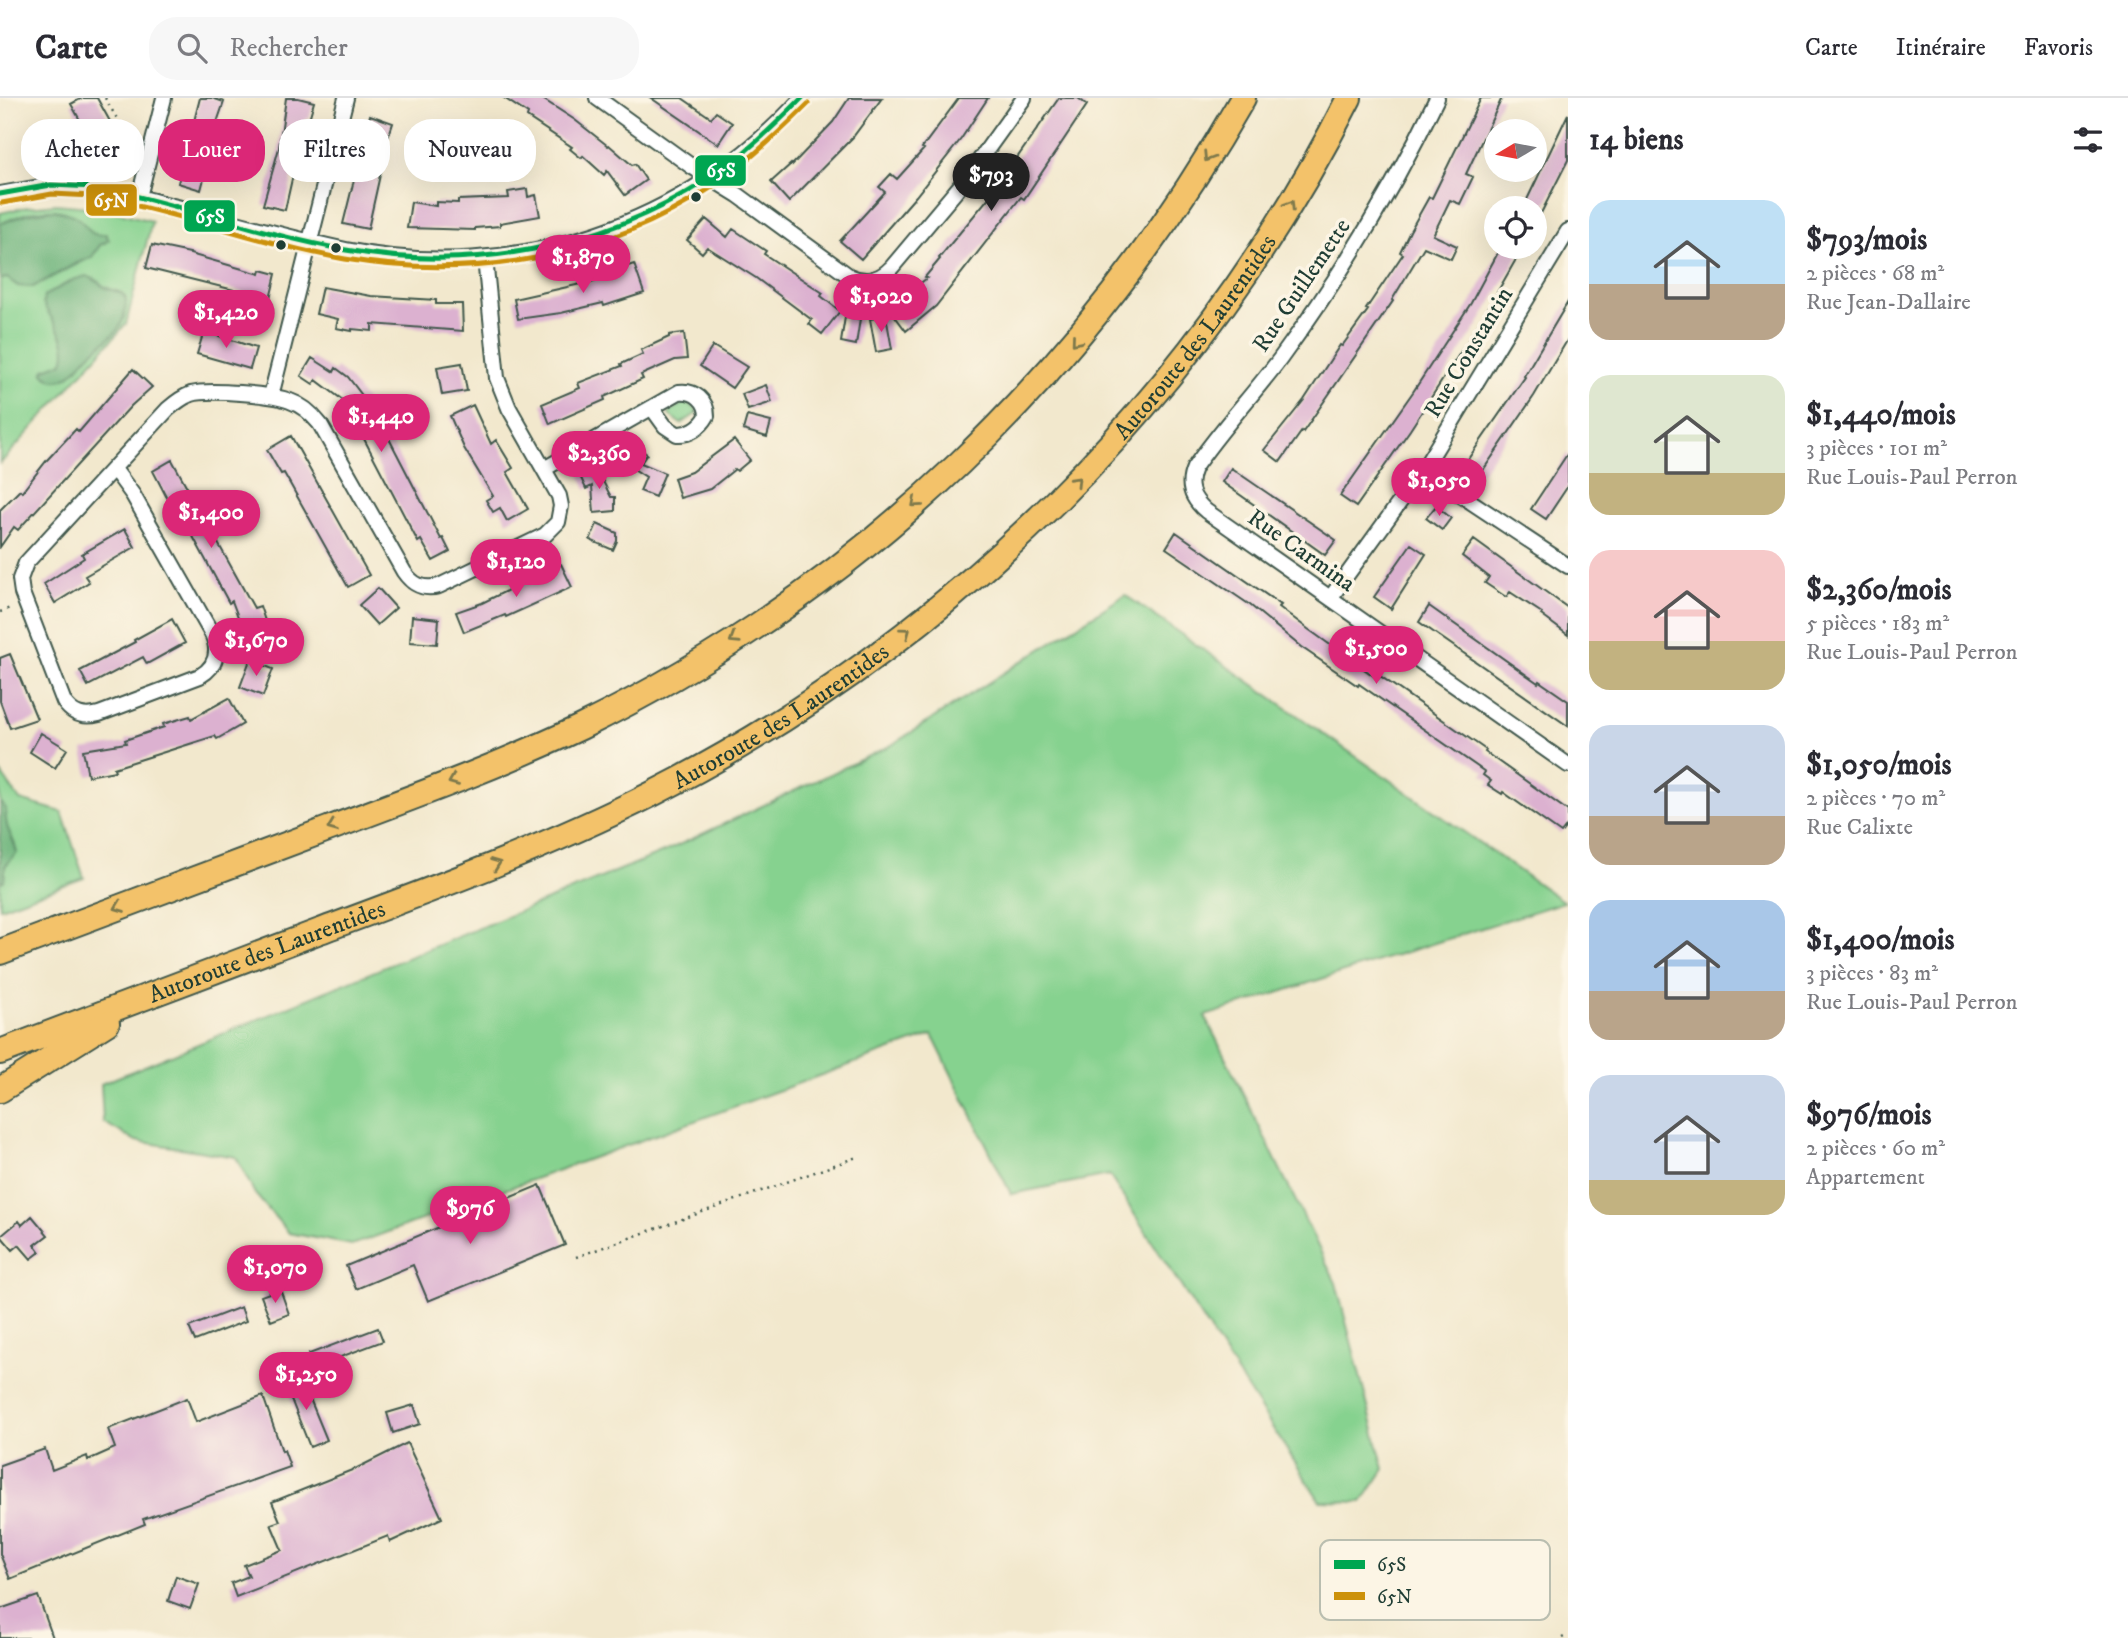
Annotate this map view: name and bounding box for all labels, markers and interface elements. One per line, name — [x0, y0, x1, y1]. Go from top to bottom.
search box — [149, 17, 639, 80]
text: Carte — [35, 28, 107, 69]
icon: search — [173, 29, 211, 67]
text: Rechercher — [229, 32, 348, 65]
text: Carte — [1805, 33, 1858, 63]
text: Itinéraire — [1896, 33, 1986, 63]
text: Favoris — [2024, 33, 2093, 63]
chip: Acheter — [21, 119, 144, 182]
chip: Louer — [158, 119, 265, 182]
chip: Filtres — [279, 119, 390, 182]
chip: Nouveau — [404, 119, 536, 182]
north arrow — [1484, 119, 1547, 182]
map controls — [1484, 119, 1547, 259]
icon: filters — [2069, 121, 2107, 159]
text: 14 biens — [1589, 122, 1684, 159]
one-way arrow — [1204, 149, 1217, 162]
pin: $793 — [950, 153, 1032, 213]
line badge: 65S — [694, 154, 747, 187]
text: 65S — [706, 160, 736, 183]
text: $793 — [969, 161, 1013, 190]
line badge: 65N — [85, 183, 138, 217]
text: 65N — [94, 190, 129, 213]
unlabelled marker — [689, 190, 703, 204]
button: locate — [1484, 196, 1547, 259]
line badge: 65S — [183, 199, 236, 233]
one-way arrow — [1281, 200, 1294, 213]
text: 65S — [195, 206, 225, 229]
street label: Rue Guillemette — [1246, 213, 1358, 358]
text: $793/mois — [1806, 222, 1927, 259]
icon: home — [1645, 228, 1729, 312]
street label: Autoroute des Laurentides — [1108, 229, 1283, 446]
pin: $1,870 — [526, 236, 640, 295]
unlabelled marker — [274, 238, 288, 252]
unlabelled marker — [329, 241, 343, 255]
text: $1,870 — [551, 243, 615, 272]
text: 2 pièces · 68 m² — [1806, 259, 1944, 288]
pin: $1,020 — [824, 274, 938, 334]
street label: Rue Constantin — [1418, 281, 1520, 423]
text: $1,020 — [849, 282, 913, 311]
text: Rue Jean-Dallaire — [1806, 288, 1971, 317]
pin: $1,420 — [169, 290, 283, 350]
text: $1,420 — [194, 298, 258, 327]
one-way arrow — [1072, 333, 1084, 346]
pin: $1,440 — [324, 394, 438, 454]
text: $1,440/mois — [1806, 397, 1956, 434]
text: $1,440 — [348, 402, 414, 431]
icon: home — [1645, 403, 1729, 487]
pin: $2,360 — [542, 432, 656, 491]
text: 3 pièces · 101 m² — [1806, 434, 1947, 463]
text: $2,360 — [567, 439, 631, 468]
pin: $1,050 — [1382, 458, 1496, 518]
text: Rue Louis-Paul Perron — [1806, 463, 2018, 492]
text: $1,050 — [1407, 466, 1471, 495]
one-way arrow — [1068, 477, 1080, 489]
pin: $1,400 — [154, 490, 268, 550]
one-way arrow — [911, 495, 924, 507]
text: $1,400 — [178, 498, 244, 527]
street label: Rue Carmina — [1242, 503, 1362, 599]
pin: $1,120 — [459, 540, 573, 599]
text: $1,120 — [486, 547, 546, 576]
text: $2,360/mois — [1806, 572, 1951, 609]
icon: home — [1645, 578, 1729, 662]
text: 5 pièces · 183 m² — [1806, 609, 1949, 638]
pin: $1,670 — [199, 618, 313, 678]
text: $1,670 — [224, 626, 288, 655]
pin: $1,500 — [1319, 626, 1433, 686]
one-way arrow — [898, 628, 911, 641]
one-way arrow — [729, 631, 742, 644]
text: $1,500 — [1344, 634, 1408, 663]
street label: Autoroute des Laurentides — [668, 637, 895, 796]
text: Rue Louis-Paul Perron — [1806, 638, 2018, 667]
text: $1,050/mois — [1806, 747, 1952, 784]
icon: home — [1645, 753, 1729, 837]
one-way arrow — [448, 773, 460, 787]
text: 2 pièces · 70 m² — [1806, 784, 1945, 813]
text: Rue Calixte — [1806, 813, 1913, 842]
one-way arrow — [326, 819, 338, 833]
one-way arrow — [490, 859, 502, 873]
street label: Autoroute des Laurentides — [144, 894, 389, 1010]
one-way arrow — [113, 899, 125, 913]
text: $1,400/mois — [1806, 922, 1955, 959]
icon: home — [1645, 928, 1729, 1012]
text: 3 pièces · 83 m² — [1806, 959, 1938, 988]
text: Rue Louis-Paul Perron — [1806, 988, 2018, 1017]
text: $976/mois — [1806, 1097, 1932, 1134]
icon: home — [1645, 1103, 1729, 1187]
text: 2 pièces · 60 m² — [1806, 1134, 1945, 1163]
text: Appartement — [1806, 1163, 1925, 1192]
pin: $976 — [429, 1186, 511, 1246]
text: $976 — [446, 1194, 494, 1223]
pin: $1,070 — [218, 1246, 332, 1305]
text: $1,070 — [243, 1253, 307, 1282]
pin: $1,250 — [249, 1352, 363, 1412]
text: $1,250 — [275, 1360, 337, 1389]
legend — [1320, 1540, 1550, 1620]
text: 65S — [1377, 1554, 1406, 1577]
text: 65N — [1377, 1586, 1412, 1609]

